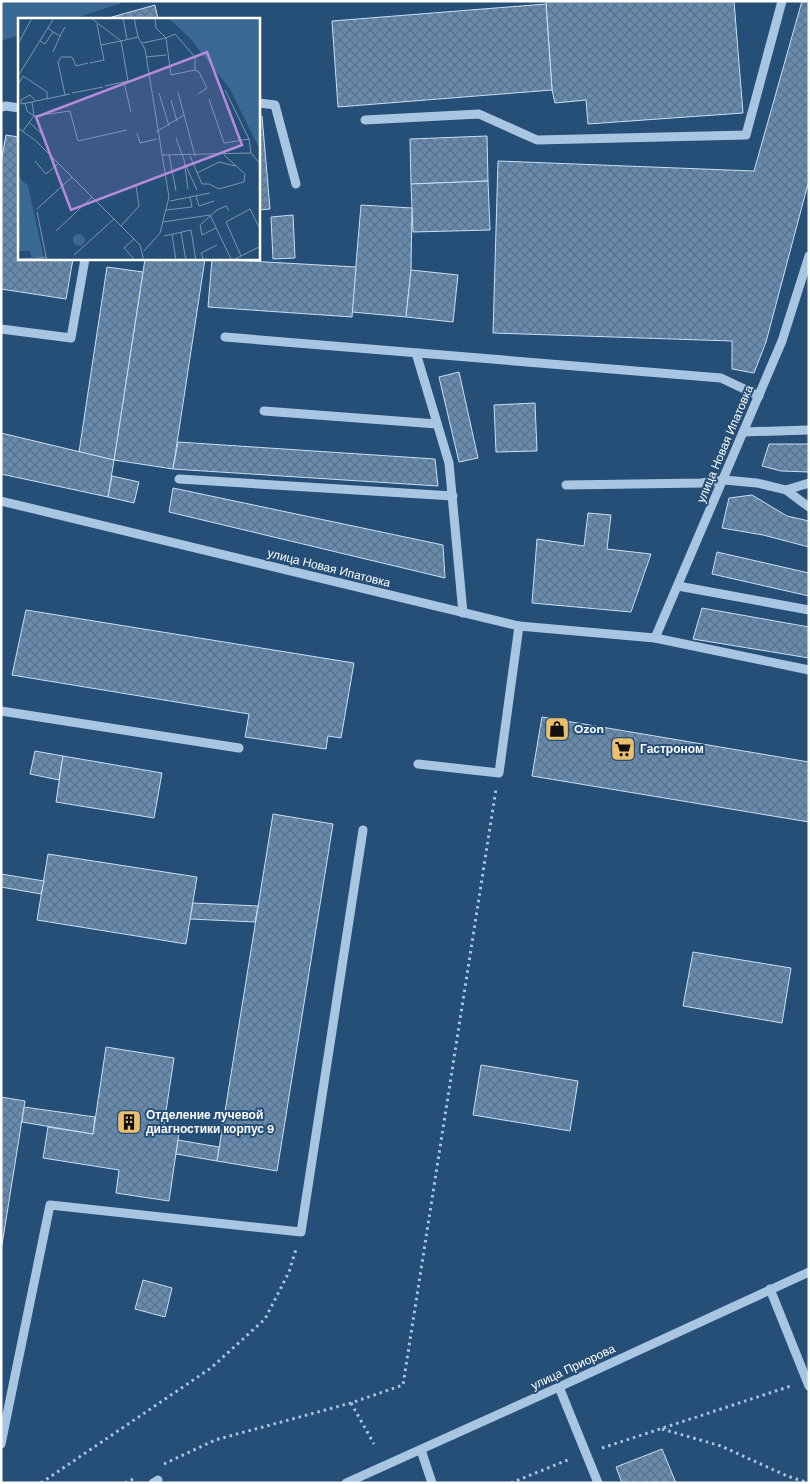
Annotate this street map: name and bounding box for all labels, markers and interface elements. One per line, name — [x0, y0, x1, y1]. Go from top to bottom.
inset map — [18, 18, 260, 260]
street label: улица Новая Ипатовка — [693, 382, 757, 505]
street label: улица Новая Ипатовка — [266, 545, 392, 591]
shop icon: Ozon — [544, 716, 570, 742]
place label: Ozon — [574, 721, 604, 737]
supermarket icon: Гастроном — [610, 736, 636, 762]
place label: Гастроном — [640, 741, 704, 757]
place label: Отделение лучевой диагностики корпус 9 — [146, 1107, 275, 1137]
building icon: Отделение лучевой диагностики корпус 9 — [116, 1109, 142, 1135]
street label: улица Приорова — [528, 1340, 618, 1394]

